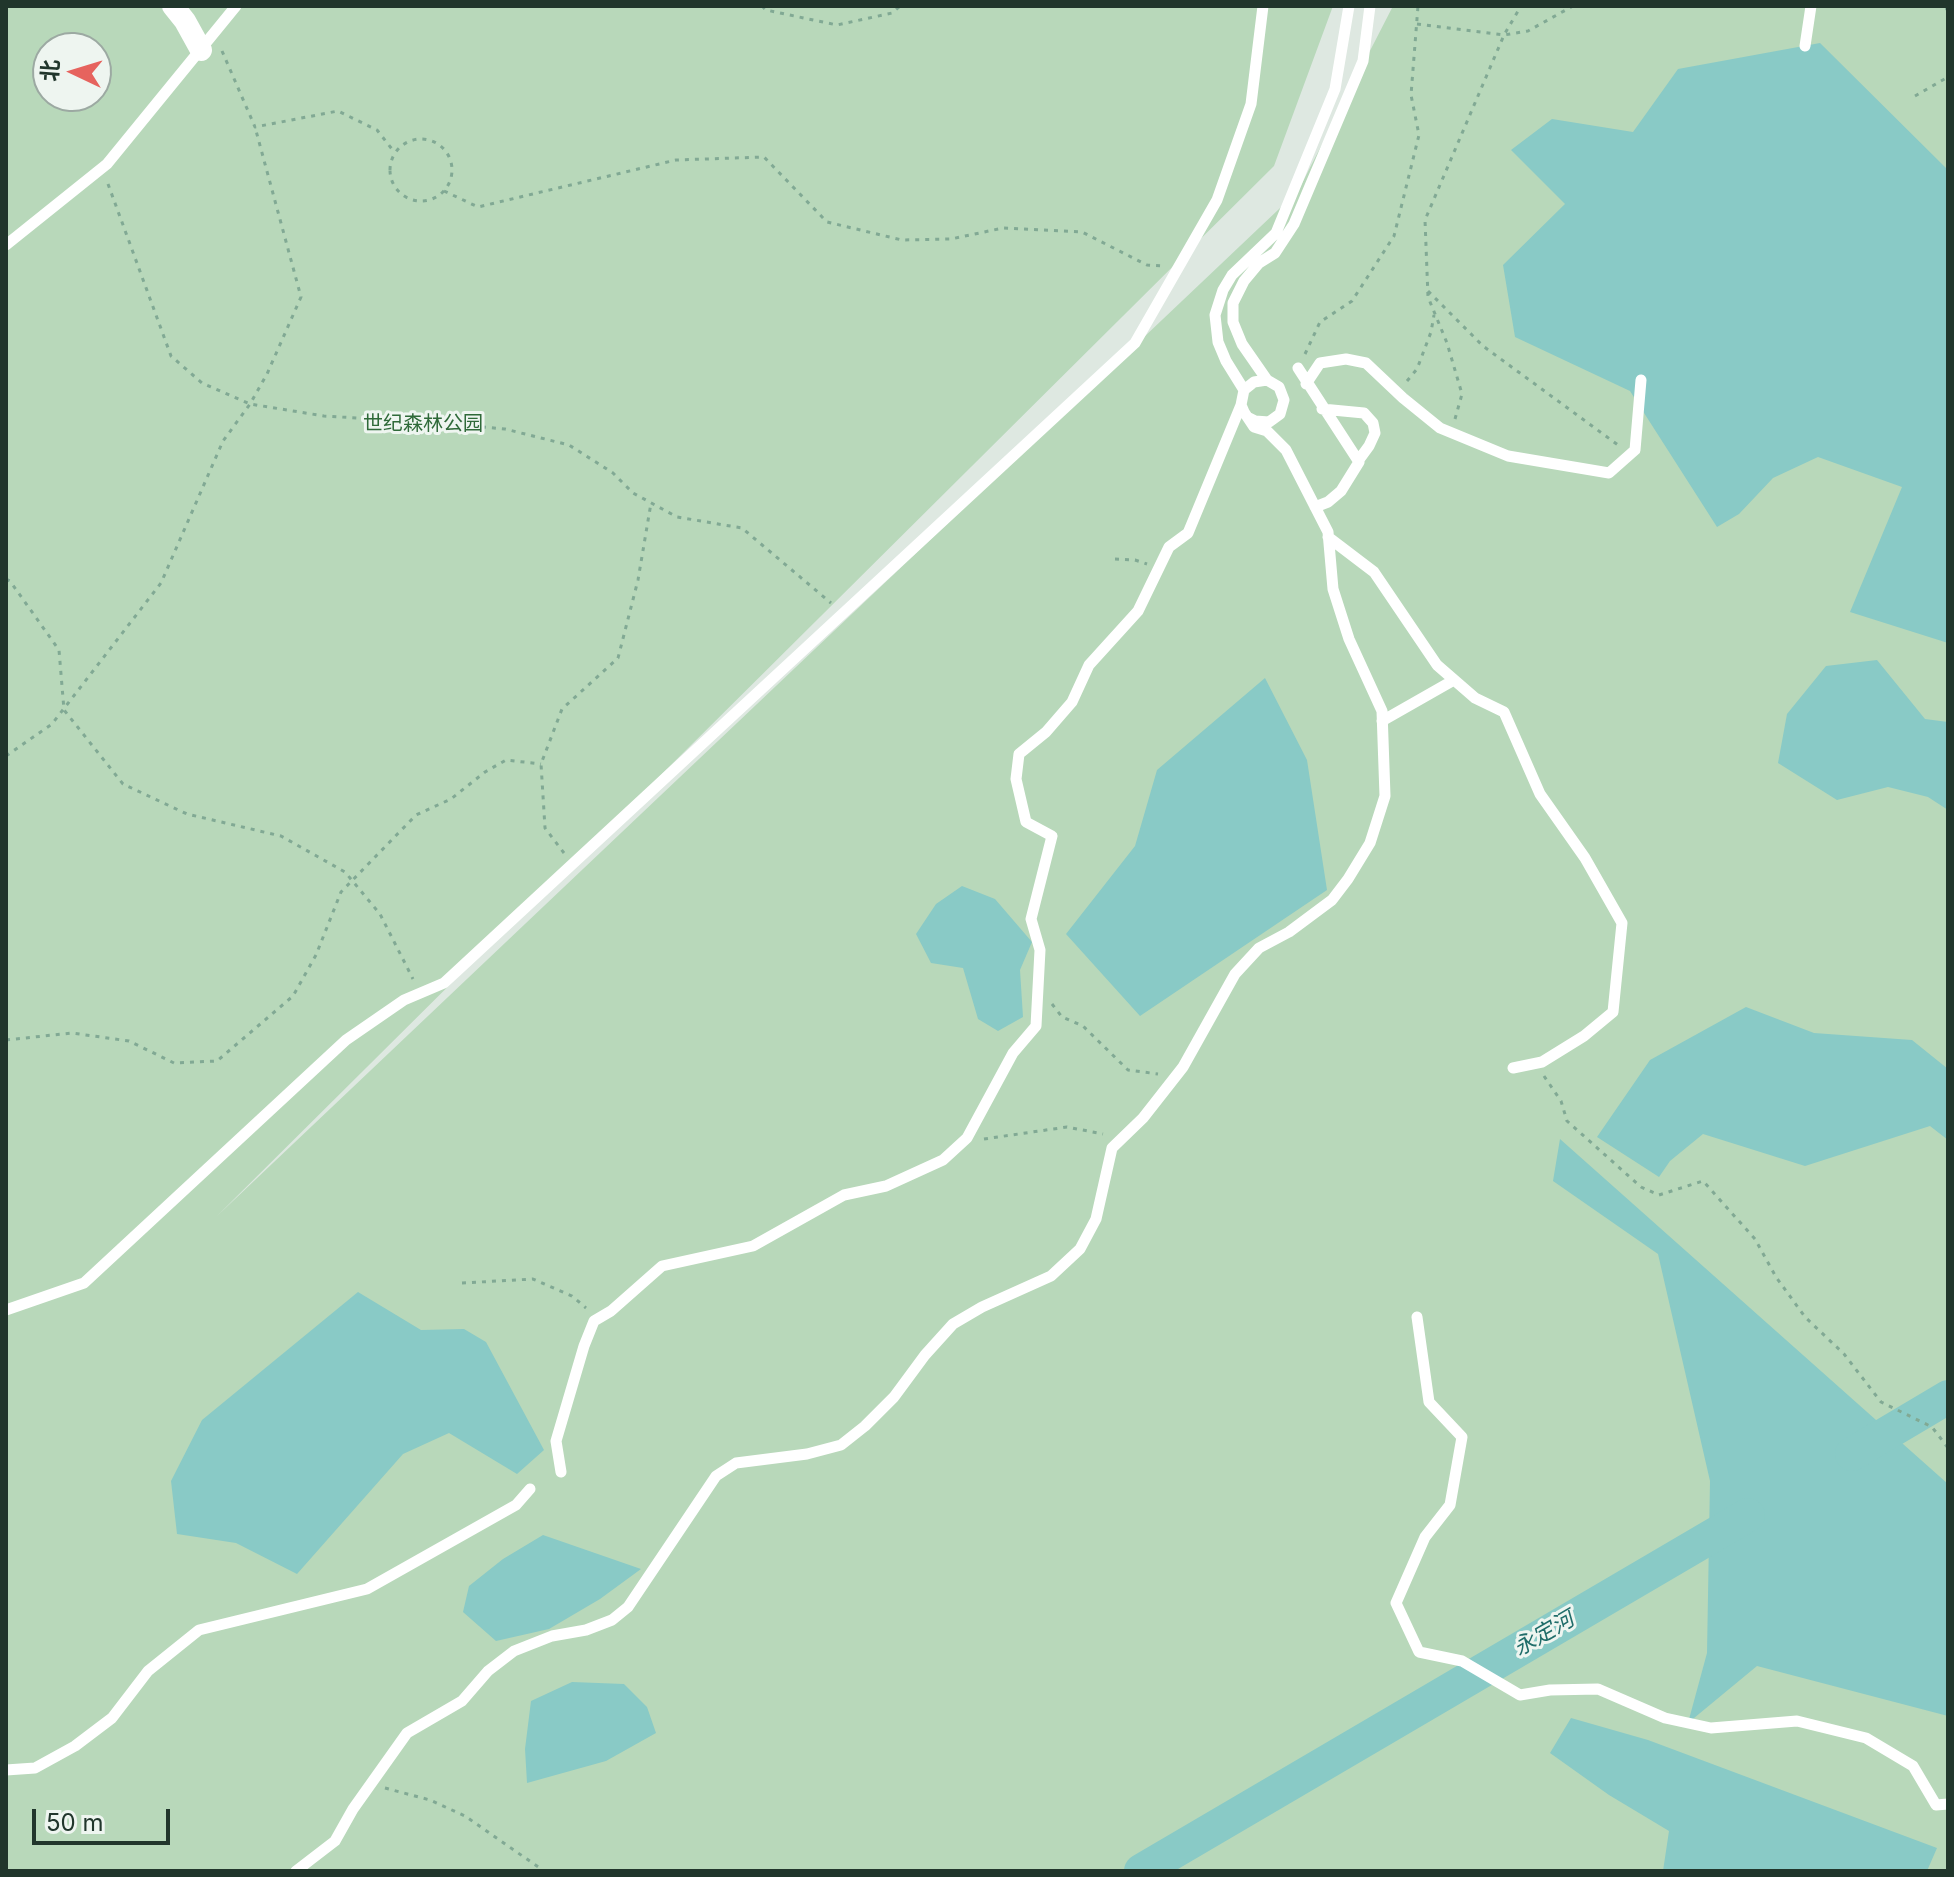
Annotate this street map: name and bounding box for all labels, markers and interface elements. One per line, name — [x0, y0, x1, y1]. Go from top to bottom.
north arrow — [32, 32, 112, 112]
text: 北 — [36, 59, 64, 82]
park label: 世纪森林公园 — [363, 412, 483, 436]
water label: 永定河 — [1509, 1606, 1579, 1662]
scale bar — [36, 1793, 174, 1843]
text: 50 m — [46, 1808, 104, 1837]

